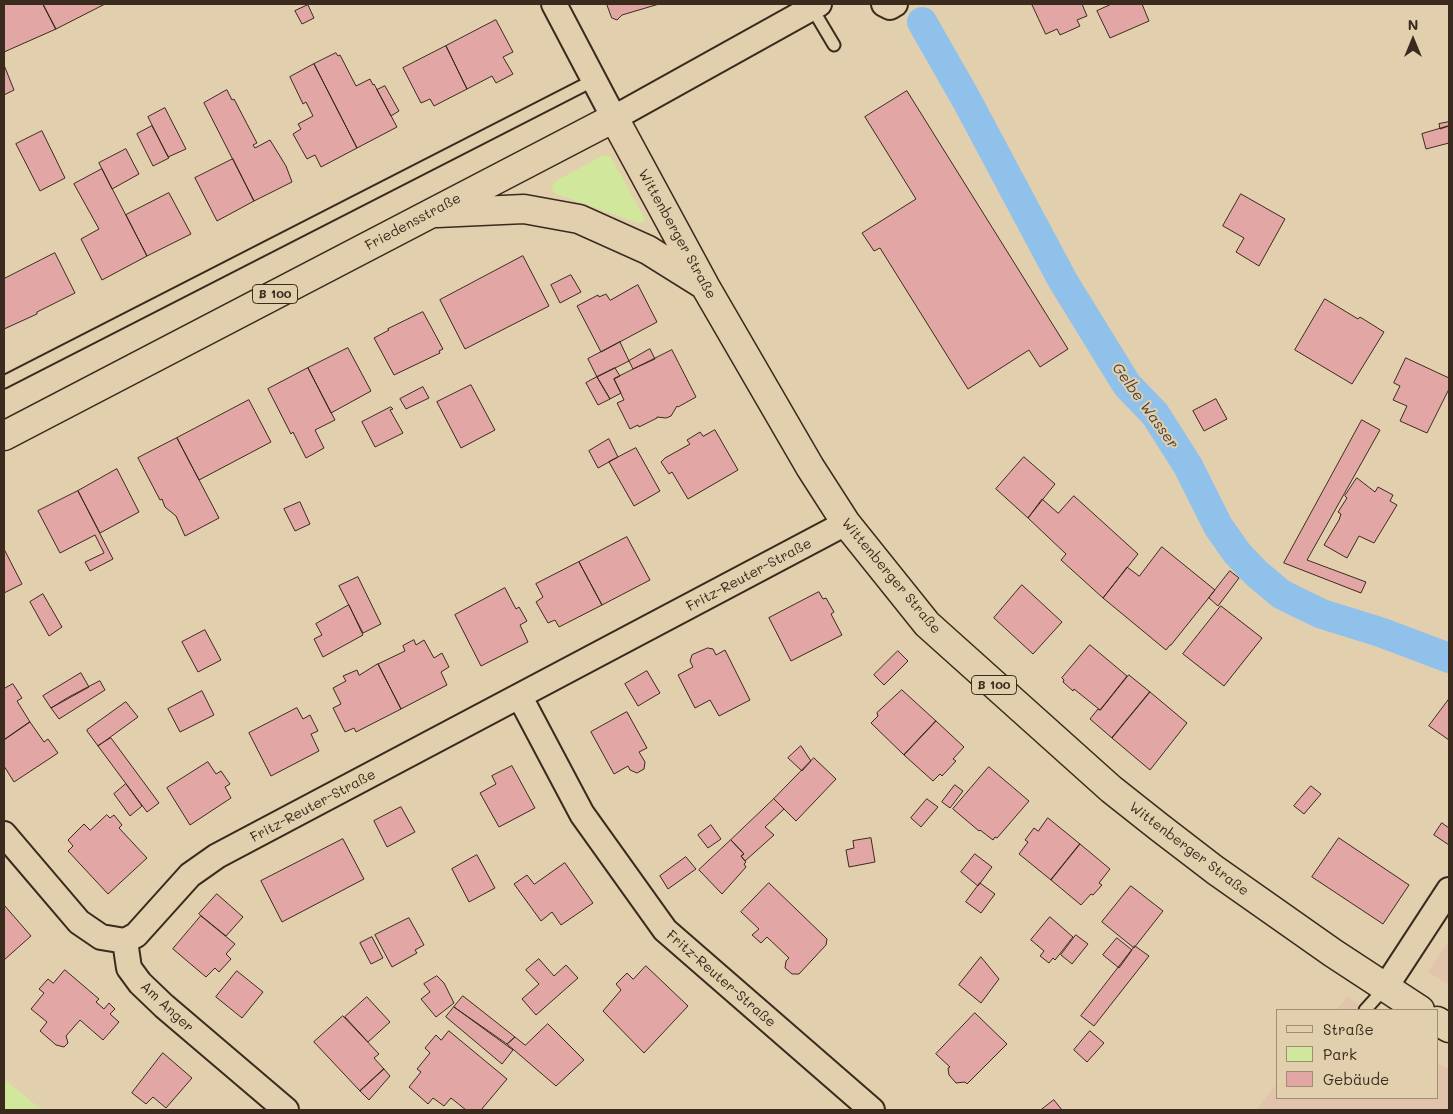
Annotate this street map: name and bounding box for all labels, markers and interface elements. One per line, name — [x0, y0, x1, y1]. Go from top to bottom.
north arrow — [1388, 15, 1438, 65]
text: N — [1408, 15, 1418, 34]
street label: Wittenberger Straße — [634, 166, 720, 302]
street label: Friedensstraße — [362, 190, 464, 254]
road number: B 100 — [252, 284, 298, 304]
water label: Gelbe Wasser — [1108, 360, 1182, 452]
street label: Wittenberger Straße — [838, 515, 944, 637]
street label: Fritz-Reuter-Straße — [684, 535, 814, 615]
road number: B 100 — [972, 676, 1016, 694]
street label: Fritz-Reuter-Straße — [248, 766, 378, 846]
street label: Wittenberger Straße — [1126, 798, 1252, 900]
street label: Fritz-Reuter-Straße — [663, 927, 779, 1031]
street label: Am Anger — [137, 978, 197, 1036]
legend — [1276, 1009, 1438, 1099]
text: Straße — [1323, 1019, 1374, 1039]
text: Park — [1323, 1044, 1357, 1064]
text: Gebäude — [1323, 1069, 1389, 1089]

